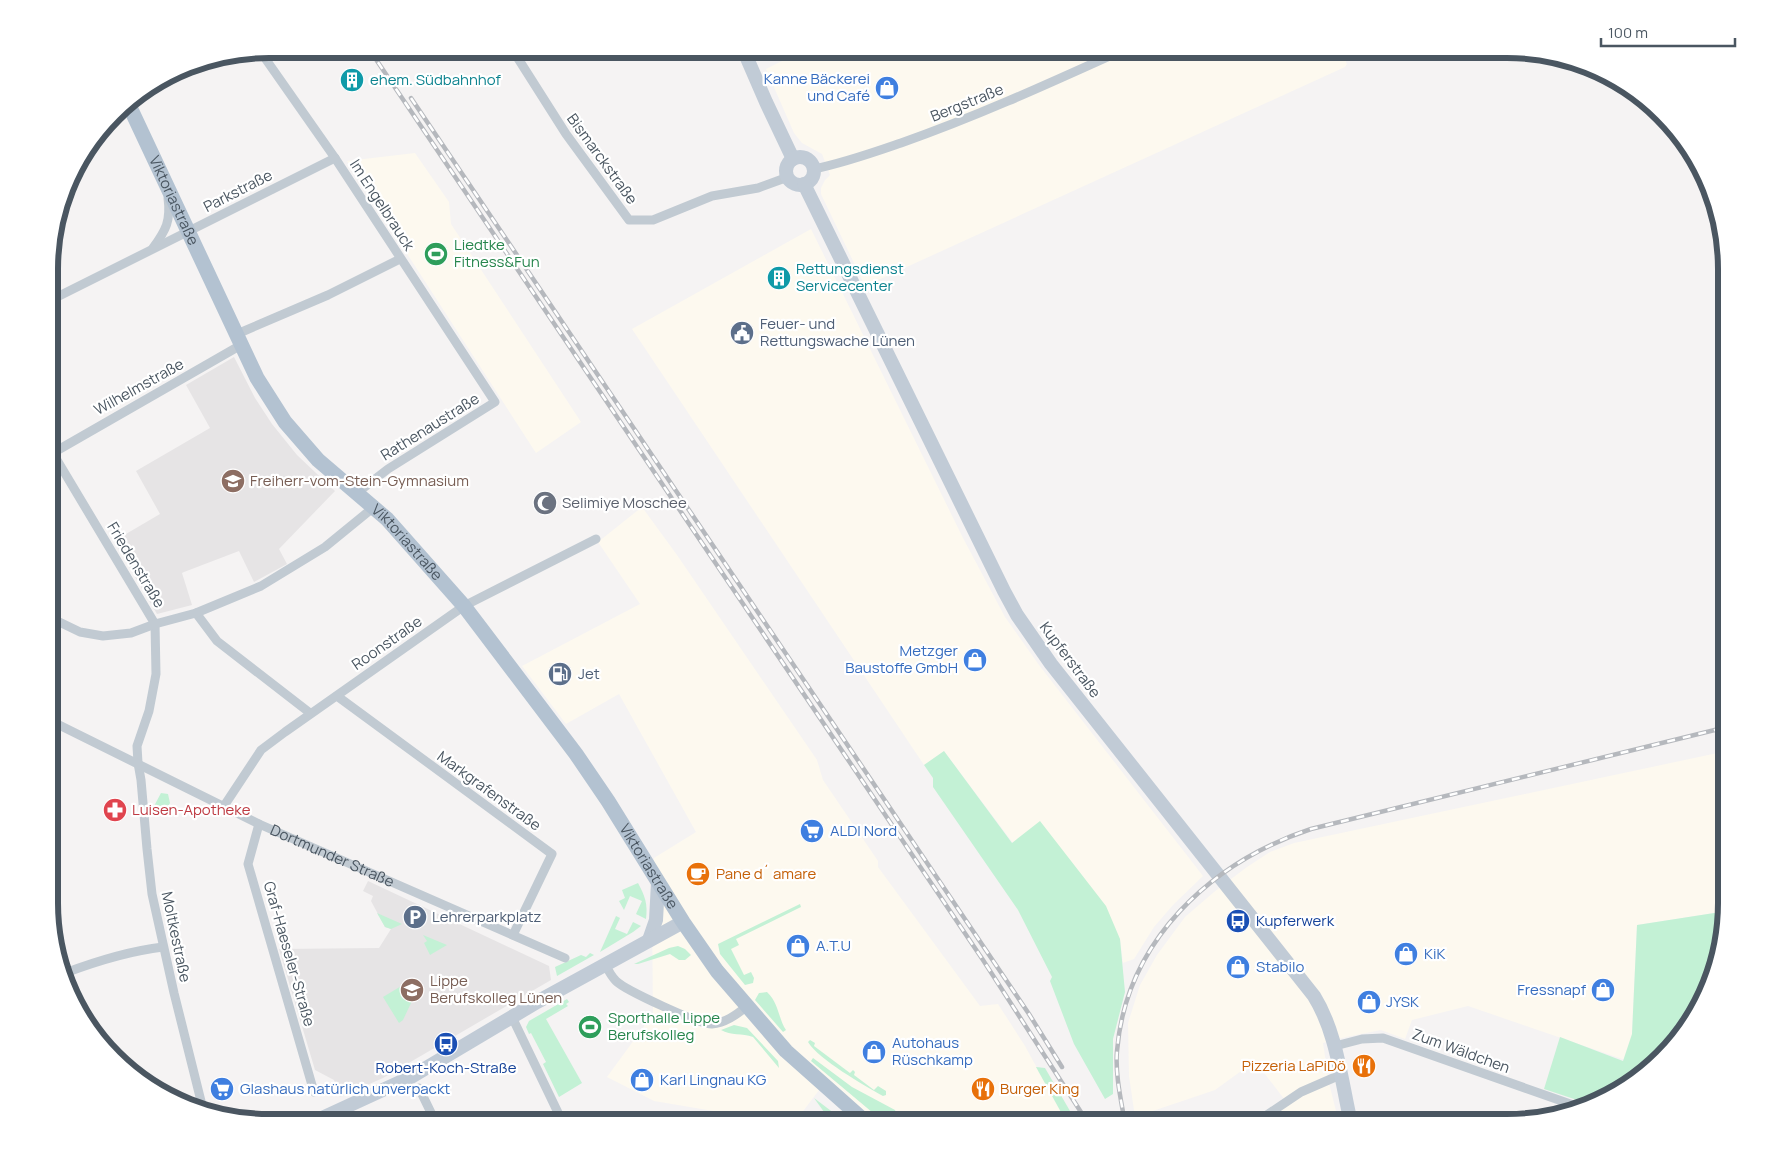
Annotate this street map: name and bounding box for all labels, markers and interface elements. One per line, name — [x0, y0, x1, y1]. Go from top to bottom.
scale bar — [1601, 15, 1735, 47]
text: 100 m — [1608, 22, 1648, 43]
building icon: ehem. Südbahnhof — [339, 67, 365, 93]
place label: Kanne Bäckerei und Café — [764, 68, 870, 106]
place label: ehem. Südbahnhof — [370, 69, 502, 90]
shop icon: Kanne Bäckerei und Café — [874, 75, 900, 101]
street label: Bergstraße — [927, 78, 1007, 127]
street label: Bismarckstraße — [562, 109, 643, 209]
street label: Viktoriastraße — [144, 152, 204, 249]
street label: Im Engelbrauck — [345, 155, 420, 255]
street label: Parkstraße — [200, 164, 276, 217]
place label: Liedtke Fitness&Fun — [454, 234, 540, 272]
sports icon: Liedtke Fitness&Fun — [423, 241, 449, 267]
place label: Rettungsdienst Servicecenter — [796, 258, 904, 296]
building icon: Rettungsdienst Servicecenter — [766, 265, 792, 291]
place label: Feuer- und Rettungswache Lünen — [760, 313, 915, 351]
public building icon: Feuer- und Rettungswache Lünen — [729, 320, 755, 346]
street label: Wilhelmstraße — [90, 353, 188, 420]
street label: Rathenaustraße — [376, 388, 483, 465]
school or university icon: Freiherr-vom-Stein-Gymnasium — [220, 468, 246, 494]
place label: Freiherr-vom-Stein-Gymnasium — [250, 470, 469, 491]
mosque icon: Selimiye Moschee — [532, 490, 558, 516]
place label: Selimiye Moschee — [562, 492, 687, 513]
street label: Viktoriastraße — [367, 499, 448, 585]
street label: Friedenstraße — [103, 518, 170, 612]
street label: Roonstraße — [347, 611, 426, 674]
street label: Kupferstraße — [1035, 617, 1106, 702]
place label: Metzger Baustoffe GmbH — [845, 640, 959, 678]
shop icon: Metzger Baustoffe GmbH — [962, 647, 988, 673]
fuel station icon: Jet — [547, 661, 573, 687]
place label: Jet — [578, 663, 600, 684]
street label: Markgrafenstraße — [433, 746, 546, 836]
pharmacy icon: Luisen-Apotheke — [102, 797, 128, 823]
place label: Luisen-Apotheke — [132, 799, 251, 820]
supermarket icon: ALDI Nord — [799, 818, 825, 844]
street label: Dortmunder Straße — [267, 819, 398, 892]
street label: Viktoriastraße — [615, 820, 684, 913]
place label: ALDI Nord — [830, 820, 897, 841]
cafe icon: Pane d´ amare — [685, 861, 711, 887]
place label: Pane d´ amare — [716, 863, 817, 884]
street label: Graf-Haeseler-Straße — [259, 879, 320, 1029]
street label: Moltkestraße — [157, 890, 196, 984]
parking icon: Lehrerparkplatz — [402, 904, 428, 930]
place label: Lehrerparkplatz — [432, 906, 542, 927]
bus stop icon: Kupferwerk — [1225, 908, 1251, 934]
place label: Kupferwerk — [1256, 910, 1335, 931]
shop icon: A.T.U — [785, 933, 811, 959]
place label: A.T.U — [816, 935, 851, 956]
shop icon: KiK — [1393, 941, 1419, 967]
place label: KiK — [1424, 943, 1445, 964]
shop icon: Stabilo — [1225, 954, 1251, 980]
place label: Stabilo — [1256, 956, 1304, 977]
place label: Lippe Berufskolleg Lünen — [430, 970, 562, 1008]
school or university icon: Lippe Berufskolleg Lünen — [399, 977, 425, 1003]
shop icon: Fressnapf — [1590, 977, 1616, 1003]
place label: Fressnapf — [1517, 979, 1587, 1000]
shop icon: JYSK — [1356, 989, 1382, 1015]
place label: JYSK — [1386, 991, 1419, 1012]
place label: Sporthalle Lippe Berufskolleg — [608, 1007, 720, 1045]
sports icon: Sporthalle Lippe Berufskolleg — [577, 1014, 603, 1040]
street label: Zum Wäldchen — [1409, 1023, 1513, 1078]
bus stop icon: Robert-Koch-Straße — [433, 1031, 459, 1057]
place label: Autohaus Rüschkamp — [892, 1032, 973, 1070]
shop icon: Autohaus Rüschkamp — [861, 1039, 887, 1065]
restaurant icon: Pizzeria LaPiDö — [1351, 1053, 1377, 1079]
place label: Pizzeria LaPiDö — [1242, 1055, 1346, 1076]
place label: Robert-Koch-Straße — [376, 1057, 517, 1078]
shop icon: Karl Lingnau KG — [629, 1067, 655, 1093]
place label: Karl Lingnau KG — [660, 1069, 767, 1090]
supermarket icon: Glashaus natürlich unverpackt — [209, 1076, 235, 1102]
restaurant icon: Burger King — [970, 1076, 996, 1102]
place label: Glashaus natürlich unverpackt — [240, 1078, 450, 1099]
place label: Burger King — [1000, 1078, 1079, 1099]

